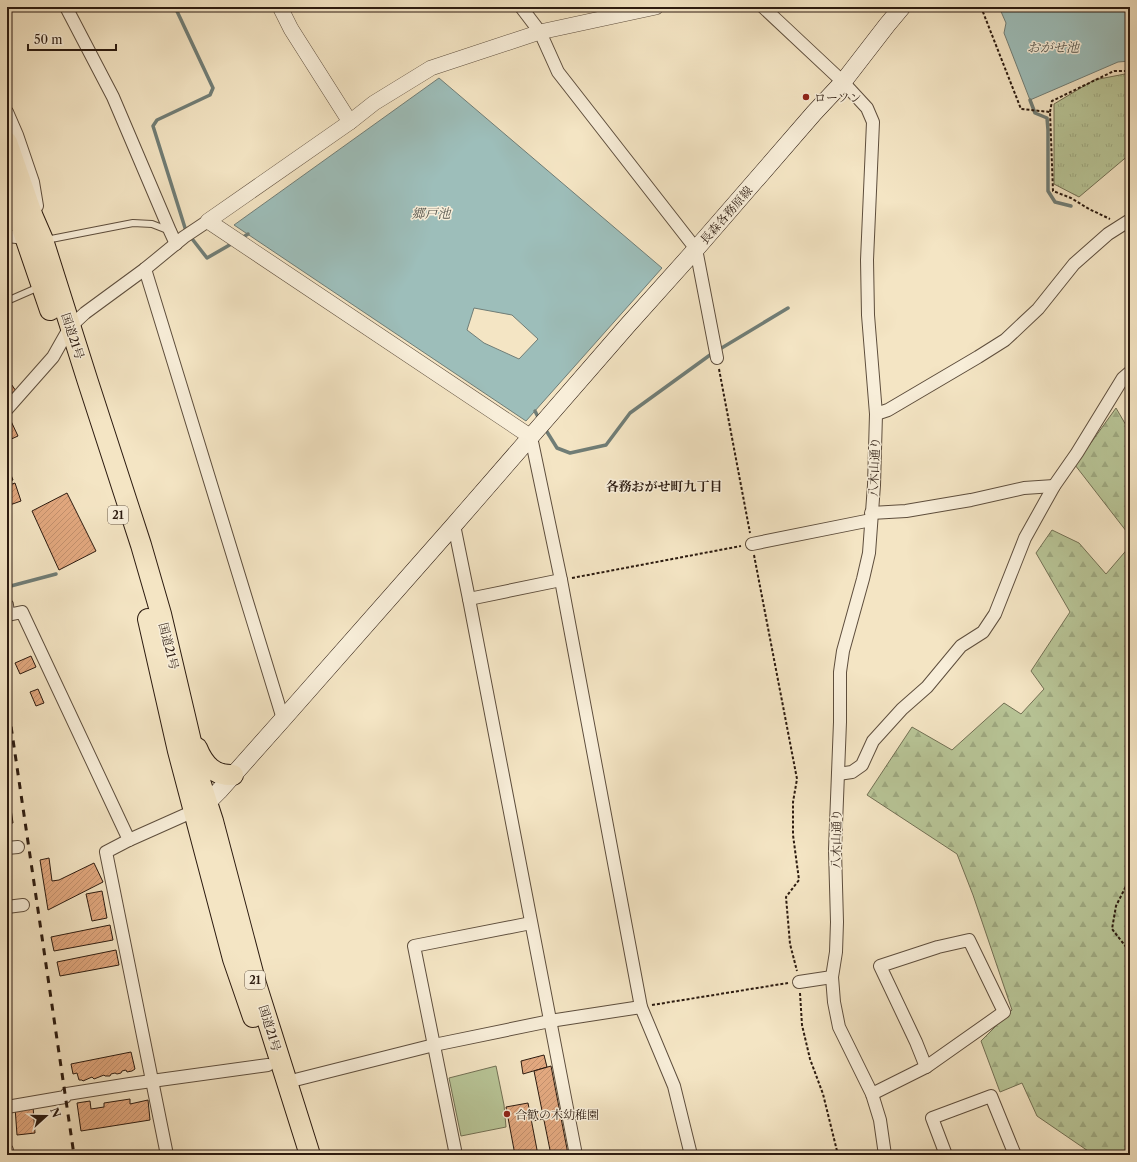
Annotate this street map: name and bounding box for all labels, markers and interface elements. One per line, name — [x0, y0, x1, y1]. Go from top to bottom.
scale bar — [28, 26, 116, 52]
text: 50 m — [34, 32, 63, 47]
water label: おがせ池 — [1027, 39, 1081, 55]
place label: ローソン — [814, 90, 862, 105]
marker: ローソン — [801, 92, 811, 102]
street label: 長森各務原線 — [697, 183, 755, 247]
water label: 郷戸池 — [411, 205, 452, 221]
street label: 国道21号 — [58, 311, 88, 361]
street label: 八木山通り — [865, 437, 883, 497]
district label: 各務おがせ町九丁目 — [605, 478, 723, 494]
road number: 21 — [108, 506, 128, 524]
street label: 国道21号 — [156, 621, 182, 671]
street label: 八木山通り — [828, 809, 844, 869]
road number: 21 — [245, 971, 265, 989]
street label: 国道21号 — [256, 1003, 284, 1053]
north arrow — [26, 1096, 66, 1136]
text: N — [47, 1105, 64, 1120]
place label: 合歓の木幼稚園 — [515, 1107, 599, 1122]
marker: 合歓の木幼稚園 — [502, 1109, 512, 1119]

